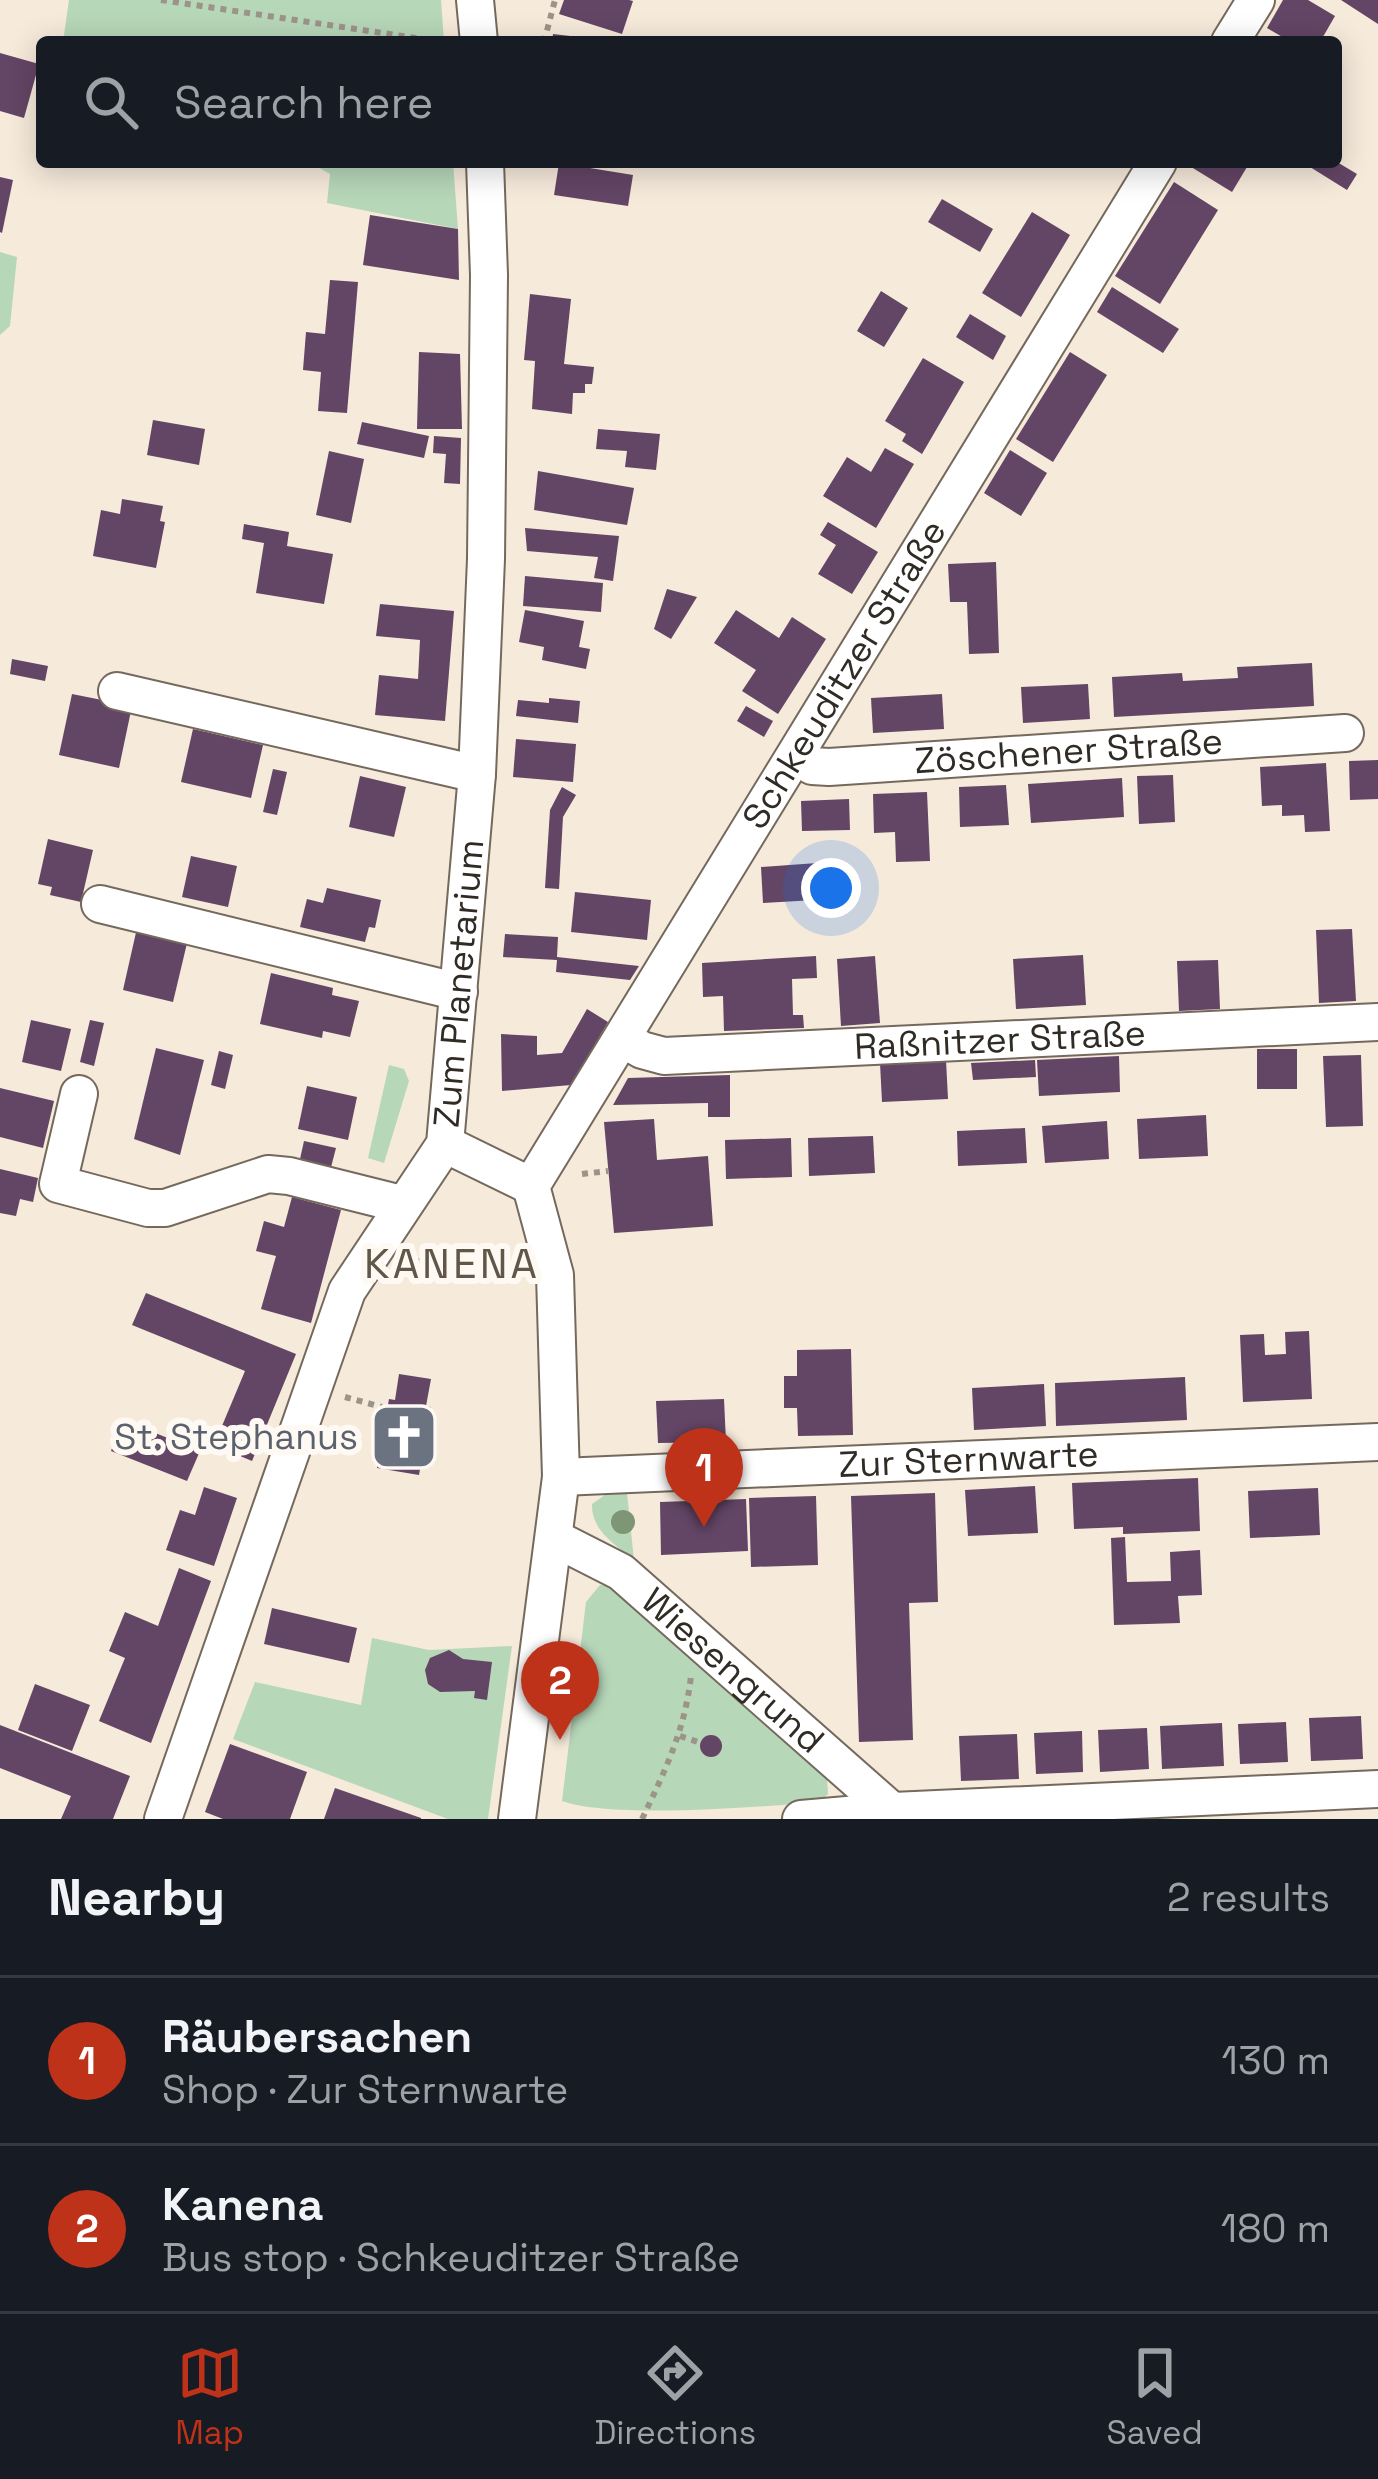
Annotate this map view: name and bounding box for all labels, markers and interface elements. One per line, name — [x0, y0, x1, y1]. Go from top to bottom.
search box — [36, 36, 1342, 168]
icon: search — [78, 69, 144, 135]
text: Search here — [174, 74, 433, 131]
street label: Schkeuditzer Straße — [732, 511, 956, 838]
street label: Zöschener Straße — [913, 718, 1224, 784]
street label: Zum Planetarium — [424, 837, 494, 1130]
your location — [801, 858, 861, 918]
street label: Raßnitzer Straße — [853, 1010, 1147, 1070]
district label: KANENA — [364, 1237, 540, 1290]
church icon: St. Stephanus — [369, 1402, 439, 1472]
place label: St. Stephanus — [114, 1414, 358, 1460]
pin: 1 — [665, 1428, 743, 1527]
street label: Zur Sternwarte — [838, 1431, 1100, 1488]
street label: Wiesengrund — [632, 1578, 834, 1763]
pin: 2 — [521, 1641, 599, 1740]
text: Nearby — [48, 1865, 225, 1930]
text: 2 results — [1167, 1873, 1330, 1922]
text: Räubersachen — [162, 2008, 472, 2065]
text: 1 — [78, 2036, 96, 2085]
text: 130 m — [1222, 2036, 1330, 2085]
text: Shop · Zur Sternwarte — [162, 2065, 568, 2114]
text: Kanena — [162, 2176, 324, 2233]
text: 2 — [75, 2204, 99, 2253]
text: 180 m — [1221, 2204, 1330, 2253]
text: Bus stop · Schkeuditzer Straße — [162, 2233, 740, 2282]
tab: Map — [175, 2340, 244, 2454]
tab: Directions — [594, 2340, 756, 2454]
tab: Saved — [1107, 2340, 1203, 2454]

